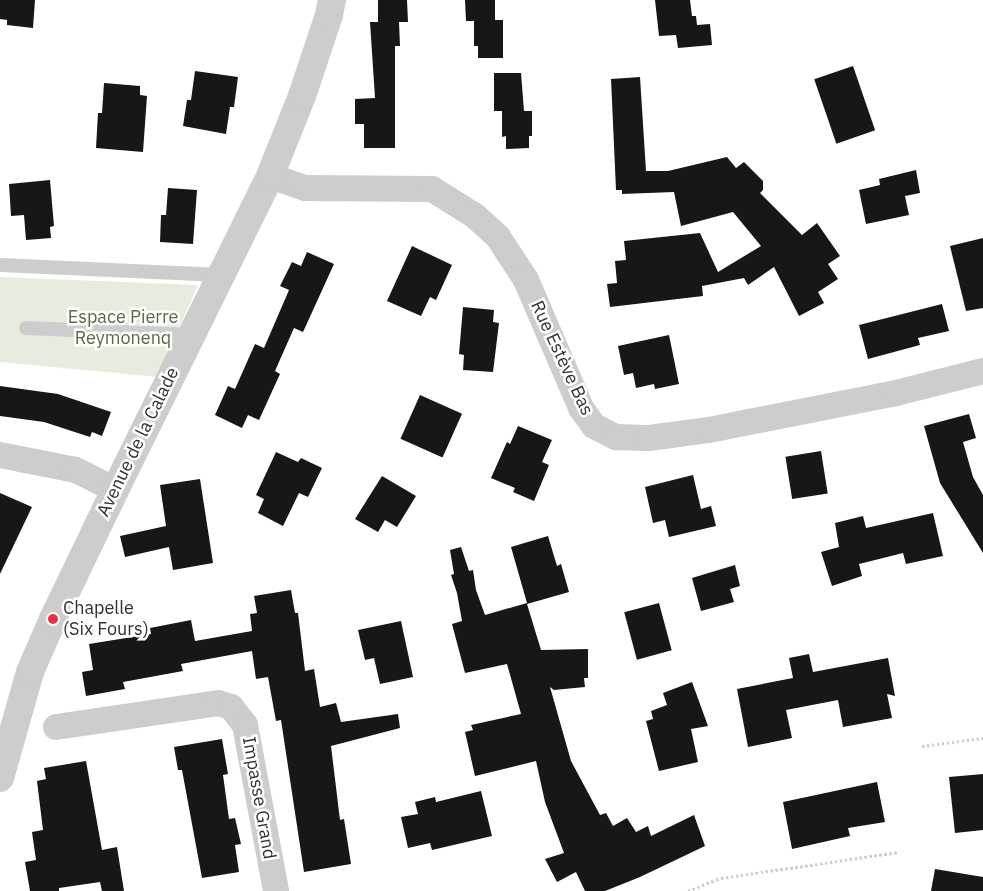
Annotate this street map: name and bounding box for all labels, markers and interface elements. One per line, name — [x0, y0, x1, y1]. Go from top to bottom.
street label: Rue Estève Bas — [526, 297, 598, 419]
park label: Espace Pierre Reymonenq — [68, 307, 178, 350]
street label: Avenue de la Calade — [93, 364, 183, 520]
place label: Chapelle (Six Fours) — [63, 598, 149, 640]
marker: Chapelle (Six Fours) — [47, 613, 59, 625]
street label: Impasse Grand — [238, 735, 280, 861]

